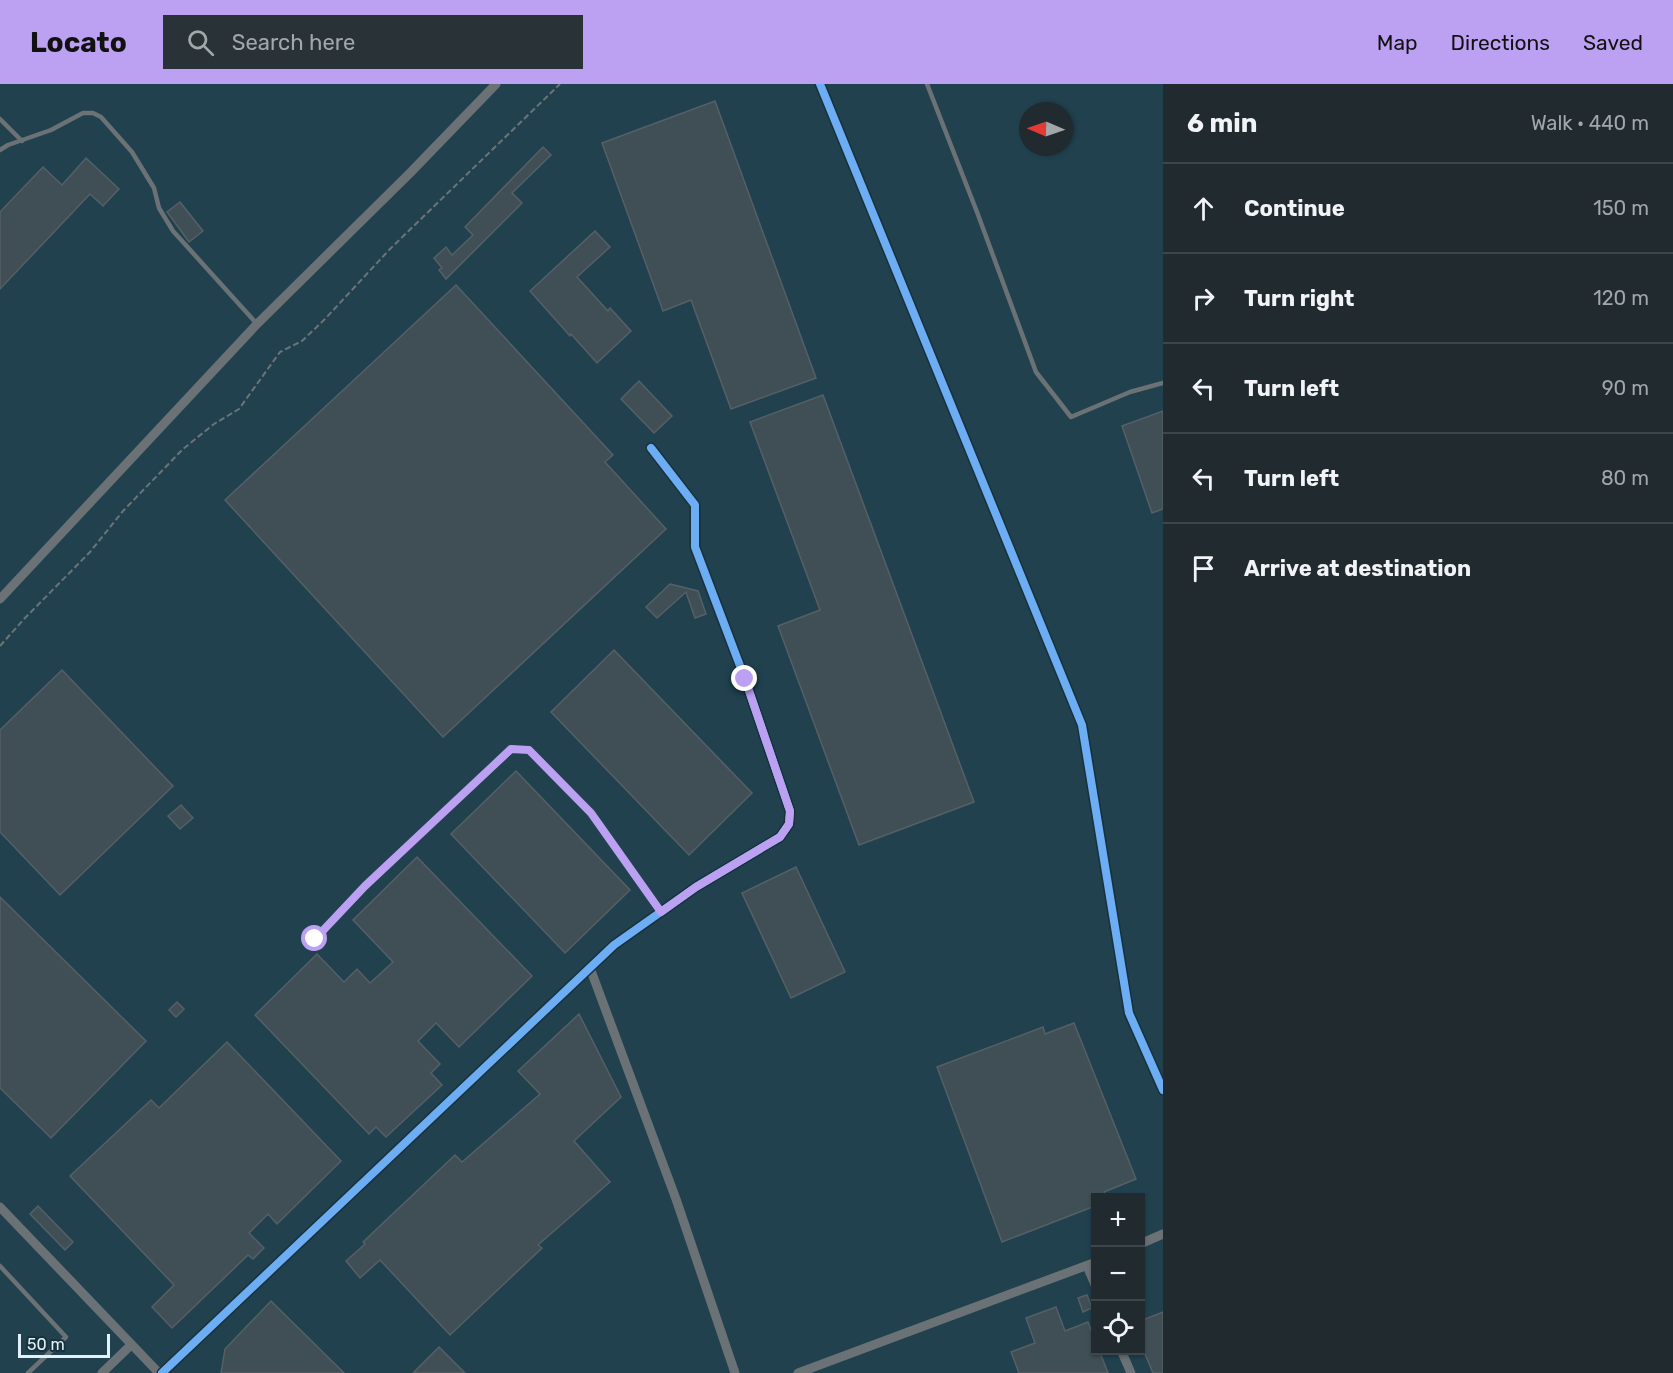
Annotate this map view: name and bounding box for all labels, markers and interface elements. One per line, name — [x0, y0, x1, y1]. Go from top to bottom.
search box — [163, 15, 583, 69]
text: Locato — [30, 26, 127, 59]
icon: search — [184, 26, 217, 59]
text: Search here — [232, 29, 355, 56]
text: Map — [1377, 30, 1418, 55]
text: Directions — [1451, 30, 1550, 55]
text: Saved — [1583, 30, 1643, 55]
north arrow — [1019, 102, 1073, 156]
text: 6 min — [1187, 108, 1257, 139]
text: Walk · 440 m — [1531, 111, 1649, 135]
icon: ahead — [1187, 192, 1220, 225]
text: Continue — [1244, 195, 1345, 222]
text: 150 m — [1593, 196, 1649, 220]
icon: right — [1187, 282, 1220, 315]
text: Turn right — [1244, 285, 1354, 312]
text: 120 m — [1593, 286, 1649, 310]
icon: left — [1187, 372, 1220, 405]
text: Turn left — [1244, 375, 1339, 402]
text: 90 m — [1602, 376, 1649, 400]
icon: left — [1187, 462, 1220, 495]
text: Turn left — [1244, 465, 1339, 492]
text: 80 m — [1601, 466, 1649, 490]
icon: arrive — [1187, 552, 1220, 585]
text: Arrive at destination — [1244, 555, 1471, 582]
route end — [731, 665, 757, 691]
route start — [301, 925, 327, 951]
map controls — [1091, 1193, 1145, 1355]
button: + — [1091, 1193, 1145, 1247]
button: − — [1091, 1247, 1145, 1301]
button: locate — [1091, 1301, 1145, 1355]
scale bar — [18, 1331, 110, 1358]
text: 50 m — [27, 1335, 65, 1354]

